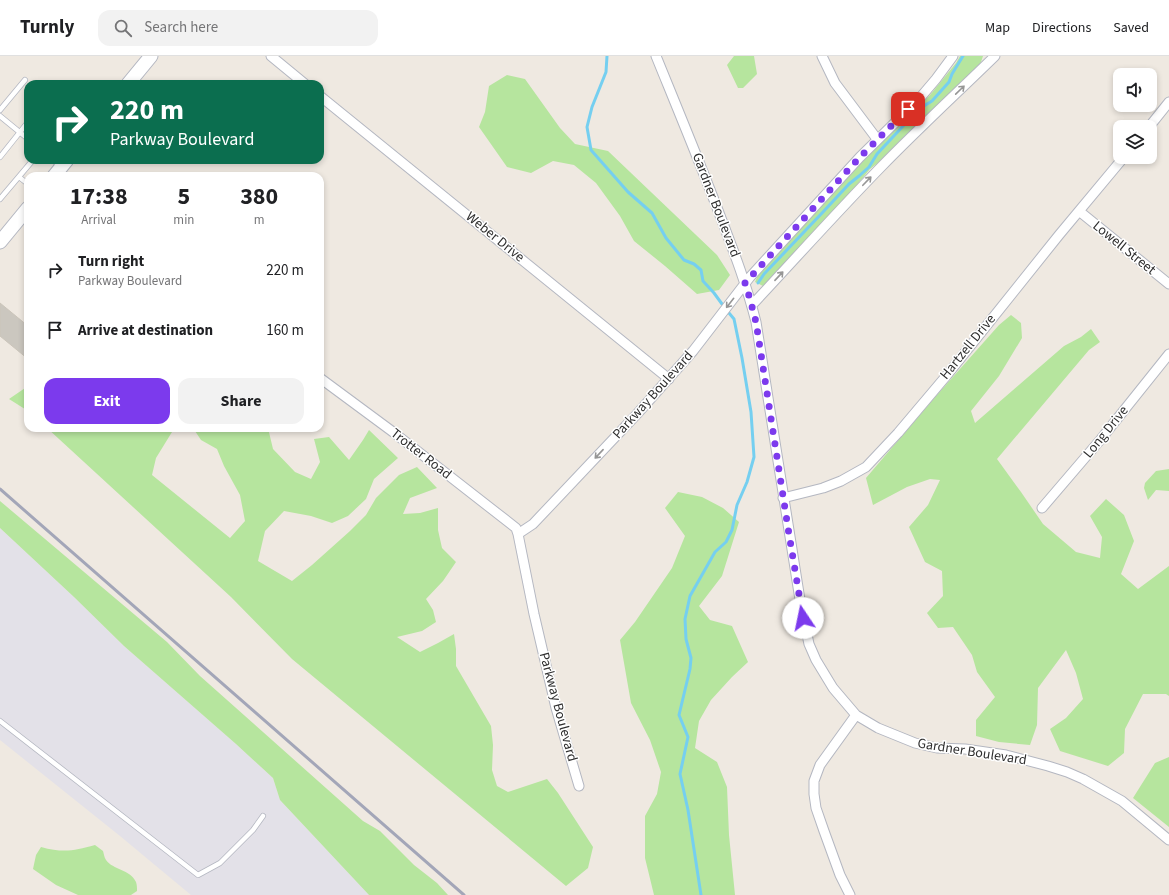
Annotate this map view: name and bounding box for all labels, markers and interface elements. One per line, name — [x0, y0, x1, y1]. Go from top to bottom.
search box — [98, 10, 378, 46]
text: Turnly — [20, 14, 74, 41]
icon: search — [112, 17, 134, 39]
text: Search here — [144, 17, 218, 38]
text: Map — [985, 18, 1010, 38]
text: Directions — [1032, 18, 1091, 38]
text: Saved — [1113, 18, 1149, 38]
map controls — [1113, 68, 1157, 164]
button: sound — [1113, 68, 1157, 112]
one-way arrow — [955, 85, 965, 95]
text: 220 m — [110, 90, 184, 130]
pin — [891, 92, 925, 126]
icon: right — [44, 96, 96, 148]
icon: arrive — [897, 98, 919, 120]
button: layers — [1113, 120, 1157, 164]
text: Parkway Boulevard — [110, 127, 254, 152]
street label: Gardner Boulevard — [687, 150, 745, 260]
one-way arrow — [862, 176, 872, 186]
text: 17:38 — [70, 179, 128, 214]
text: 5 — [178, 179, 190, 214]
text: 380 — [240, 179, 278, 214]
street label: Weber Drive — [461, 207, 529, 267]
text: Arrival — [81, 211, 116, 229]
text: min — [173, 211, 194, 229]
text: m — [254, 211, 265, 229]
street label: Lowell Street — [1088, 216, 1160, 280]
text: Turn right — [78, 251, 144, 272]
icon: right — [44, 259, 66, 281]
text: 220 m — [266, 260, 304, 281]
one-way arrow — [774, 271, 783, 281]
text: Parkway Boulevard — [78, 272, 182, 290]
one-way arrow — [726, 297, 734, 308]
street label: Hartzell Drive — [935, 310, 1001, 384]
icon: arrive — [44, 319, 66, 341]
text: Arrive at destination — [78, 320, 213, 341]
text: 160 m — [266, 320, 304, 341]
street label: Parkway Boulevard — [608, 347, 698, 443]
button: Exit — [44, 378, 170, 424]
button: Share — [178, 378, 304, 424]
street label: Long Drive — [1079, 402, 1133, 462]
street label: Trotter Road — [386, 424, 456, 484]
one-way arrow — [594, 449, 604, 459]
position arrow — [782, 597, 824, 639]
street label: Parkway Boulevard — [534, 650, 582, 764]
street label: Gardner Boulevard — [916, 733, 1028, 771]

